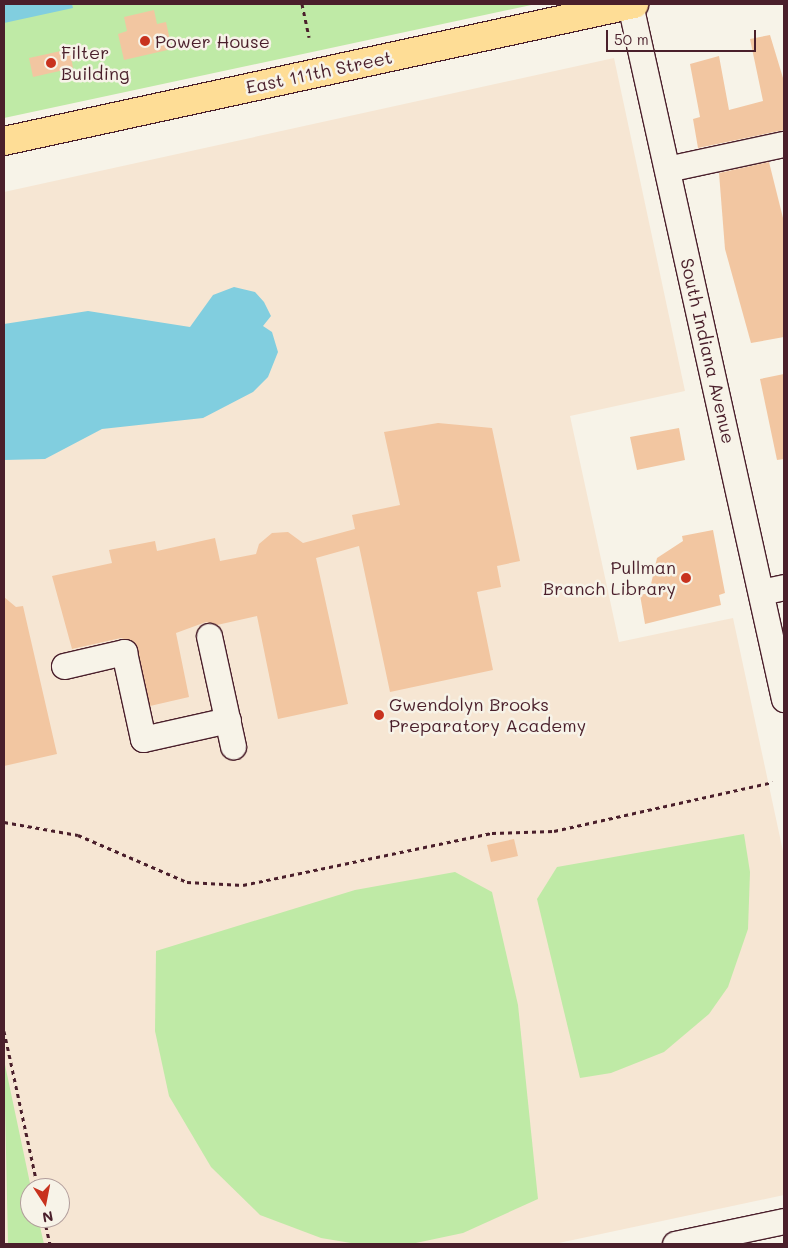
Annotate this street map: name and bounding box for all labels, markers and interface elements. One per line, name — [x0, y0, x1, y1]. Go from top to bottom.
scale bar — [608, 20, 758, 52]
text: 50 m — [614, 29, 649, 49]
place label: Power House — [155, 30, 270, 52]
marker: Power House — [139, 35, 151, 47]
place label: Filter Building — [61, 42, 129, 84]
street label: East 111th Street — [244, 46, 394, 98]
marker: Filter Building — [45, 57, 57, 69]
street label: South Indiana Avenue — [676, 256, 740, 446]
place label: Pullman Branch Library — [543, 557, 676, 600]
marker: Pullman Branch Library — [680, 572, 692, 584]
place label: Gwendolyn Brooks Preparatory Academy — [389, 694, 586, 736]
marker: Gwendolyn Brooks Preparatory Academy — [373, 709, 385, 721]
north arrow — [20, 1178, 70, 1228]
text: N — [41, 1207, 55, 1228]

